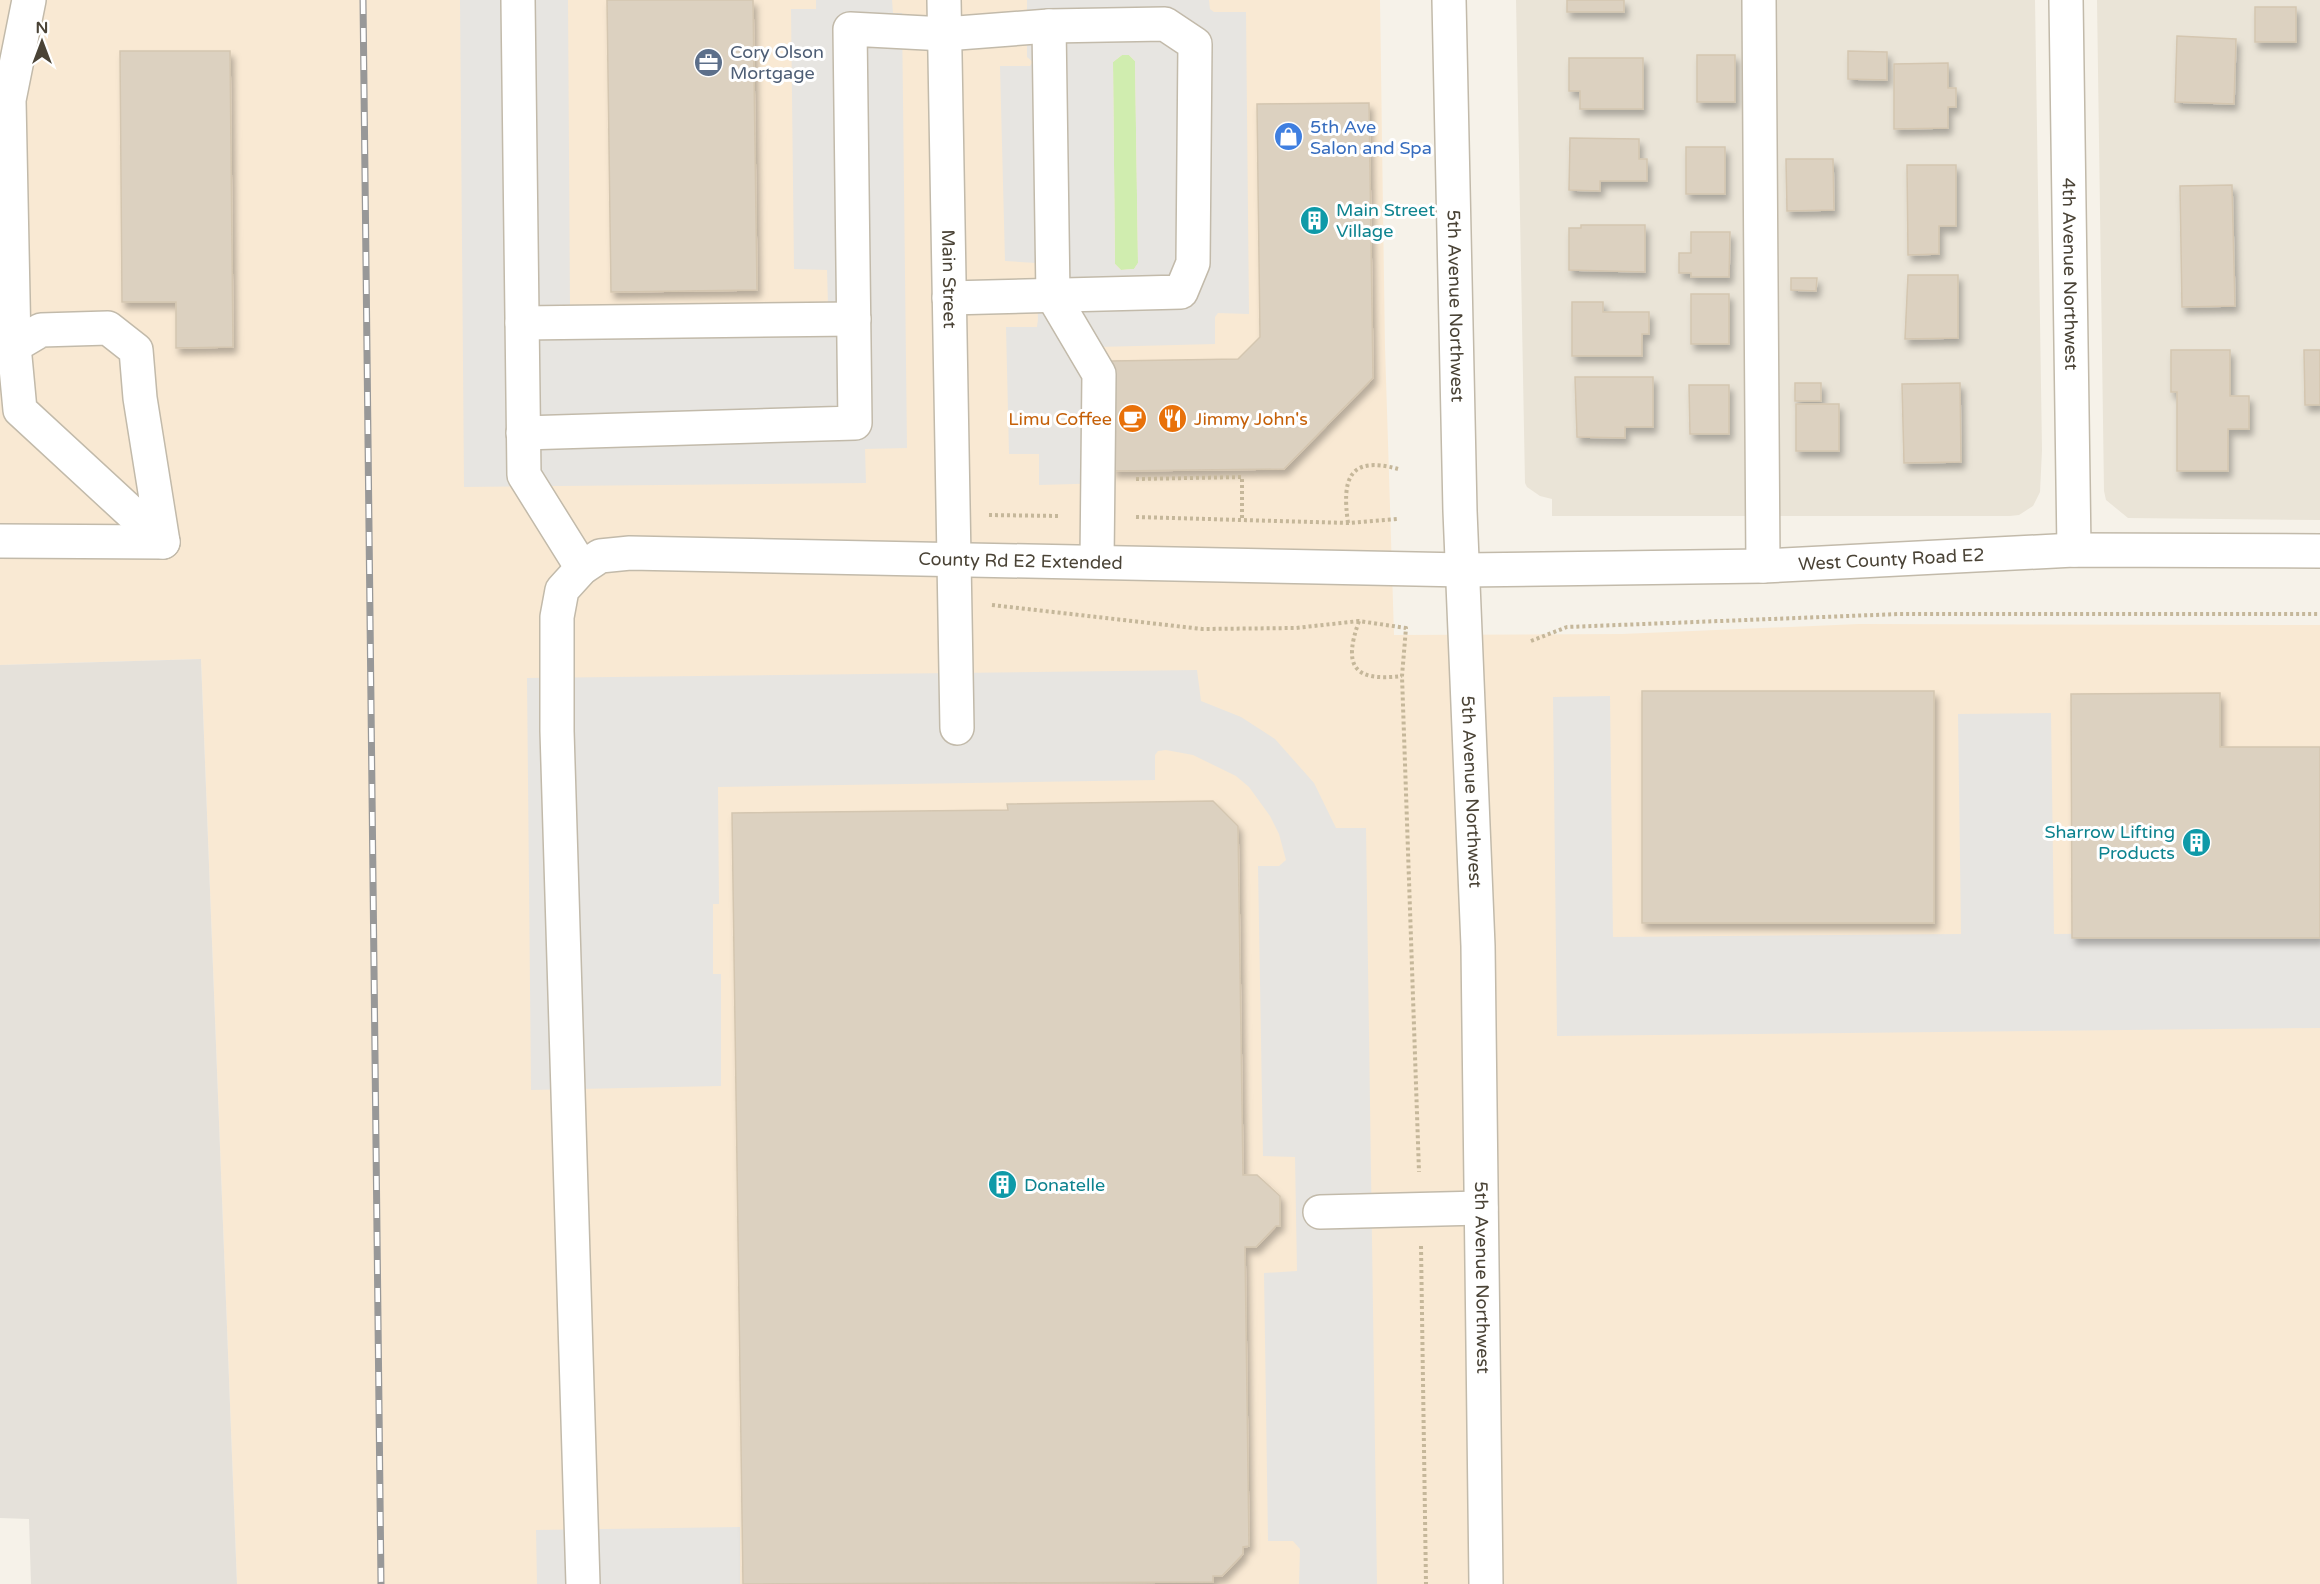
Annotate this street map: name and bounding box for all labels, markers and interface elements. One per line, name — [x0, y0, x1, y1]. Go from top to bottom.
north arrow — [12, 12, 72, 72]
text: N — [36, 18, 48, 38]
place label: Cory Olson Mortgage — [730, 41, 824, 84]
office icon: Cory Olson Mortgage — [693, 46, 725, 78]
place label: 5th Ave Salon and Spa — [1310, 116, 1432, 159]
shop icon: 5th Ave Salon and Spa — [1273, 121, 1305, 153]
street label: 4th Avenue Northwest — [2058, 178, 2082, 371]
place label: Main Street Village — [1336, 199, 1435, 242]
building icon: Main Street Village — [1299, 204, 1331, 236]
street label: 5th Avenue Northwest — [1443, 209, 1469, 403]
street label: Main Street — [937, 229, 961, 329]
cafe icon: Limu Coffee — [1117, 403, 1149, 435]
restaurant icon: Jimmy John's — [1157, 403, 1189, 435]
place label: Limu Coffee — [1008, 408, 1112, 430]
place label: Jimmy John's — [1194, 408, 1308, 430]
street label: West County Road E2 — [1798, 544, 1985, 575]
street label: County Rd E2 Extended — [918, 548, 1123, 574]
street label: 5th Avenue Northwest — [1457, 695, 1487, 888]
place label: Sharrow Lifting Products — [2044, 821, 2175, 864]
building icon: Sharrow Lifting Products — [2180, 826, 2212, 858]
building icon: Donatelle — [987, 1169, 1019, 1201]
place label: Donatelle — [1024, 1174, 1105, 1196]
street label: 5th Avenue Northwest — [1470, 1181, 1494, 1374]

